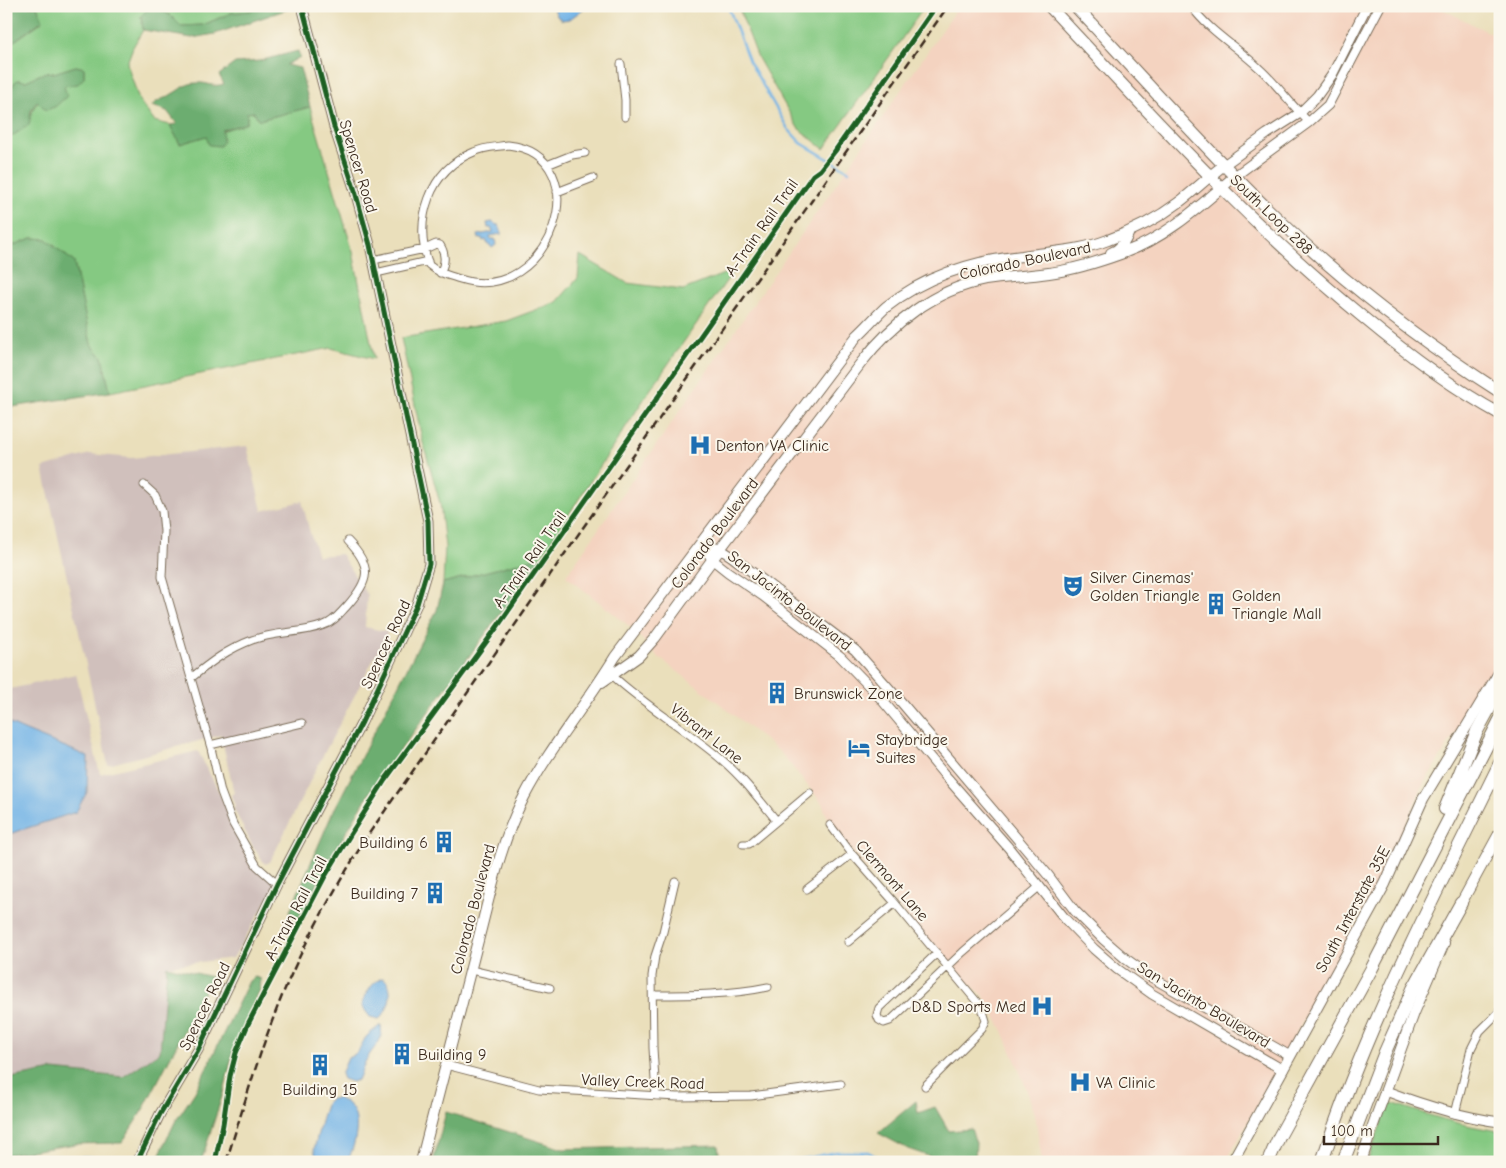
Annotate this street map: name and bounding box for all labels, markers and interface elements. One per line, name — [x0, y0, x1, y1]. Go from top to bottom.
street label: Spencer Road — [335, 118, 381, 215]
street label: South Loop 288 — [1226, 171, 1316, 258]
street label: A-Train Rail Trail — [722, 175, 802, 280]
street label: Colorado Boulevard — [958, 238, 1093, 284]
hospital icon: Denton VA Clinic — [687, 432, 713, 458]
place label: Denton VA Clinic — [716, 437, 829, 455]
street label: Colorado Boulevard — [667, 475, 762, 592]
street label: A-Train Rail Trail — [490, 507, 570, 612]
street label: San Jacinto Boulevard — [724, 547, 855, 655]
place label: Silver Cinemas' Golden Triangle — [1090, 569, 1200, 605]
theatre icon: Silver Cinemas' Golden Triangle — [1060, 573, 1086, 599]
place label: Golden Triangle Mall — [1232, 587, 1321, 623]
building icon: Golden Triangle Mall — [1203, 591, 1229, 617]
street label: Spencer Road — [357, 597, 414, 692]
building icon: Brunswick Zone — [764, 680, 790, 706]
place label: Brunswick Zone — [794, 685, 903, 703]
street label: Vibrant Lane — [667, 700, 746, 768]
place label: Staybridge Suites — [876, 731, 948, 767]
hotel icon: Staybridge Suites — [846, 735, 872, 761]
building icon: Building 6 — [431, 829, 457, 855]
place label: Building 6 — [359, 834, 428, 852]
street label: Clermont Lane — [852, 837, 932, 925]
street label: Colorado Boulevard — [447, 842, 499, 976]
street label: South Interstate 35E — [1312, 843, 1394, 976]
street label: A-Train Rail Trail — [261, 854, 331, 963]
building icon: Building 7 — [422, 880, 448, 906]
place label: Building 7 — [350, 885, 418, 903]
street label: San Jacinto Boulevard — [1134, 958, 1273, 1052]
street label: Spencer Road — [176, 959, 234, 1054]
hospital icon: D&D Sports Med — [1029, 993, 1055, 1019]
place label: D&D Sports Med — [912, 998, 1026, 1016]
building icon: Building 9 — [389, 1041, 415, 1067]
place label: Building 9 — [418, 1046, 487, 1064]
building icon: Building 15 — [307, 1052, 333, 1078]
hospital icon: VA Clinic — [1067, 1069, 1093, 1095]
street label: Valley Creek Road — [581, 1071, 705, 1093]
place label: VA Clinic — [1096, 1074, 1156, 1092]
place label: Building 15 — [282, 1081, 358, 1099]
scale bar — [1324, 1113, 1437, 1145]
text: 100 m — [1331, 1122, 1373, 1140]

